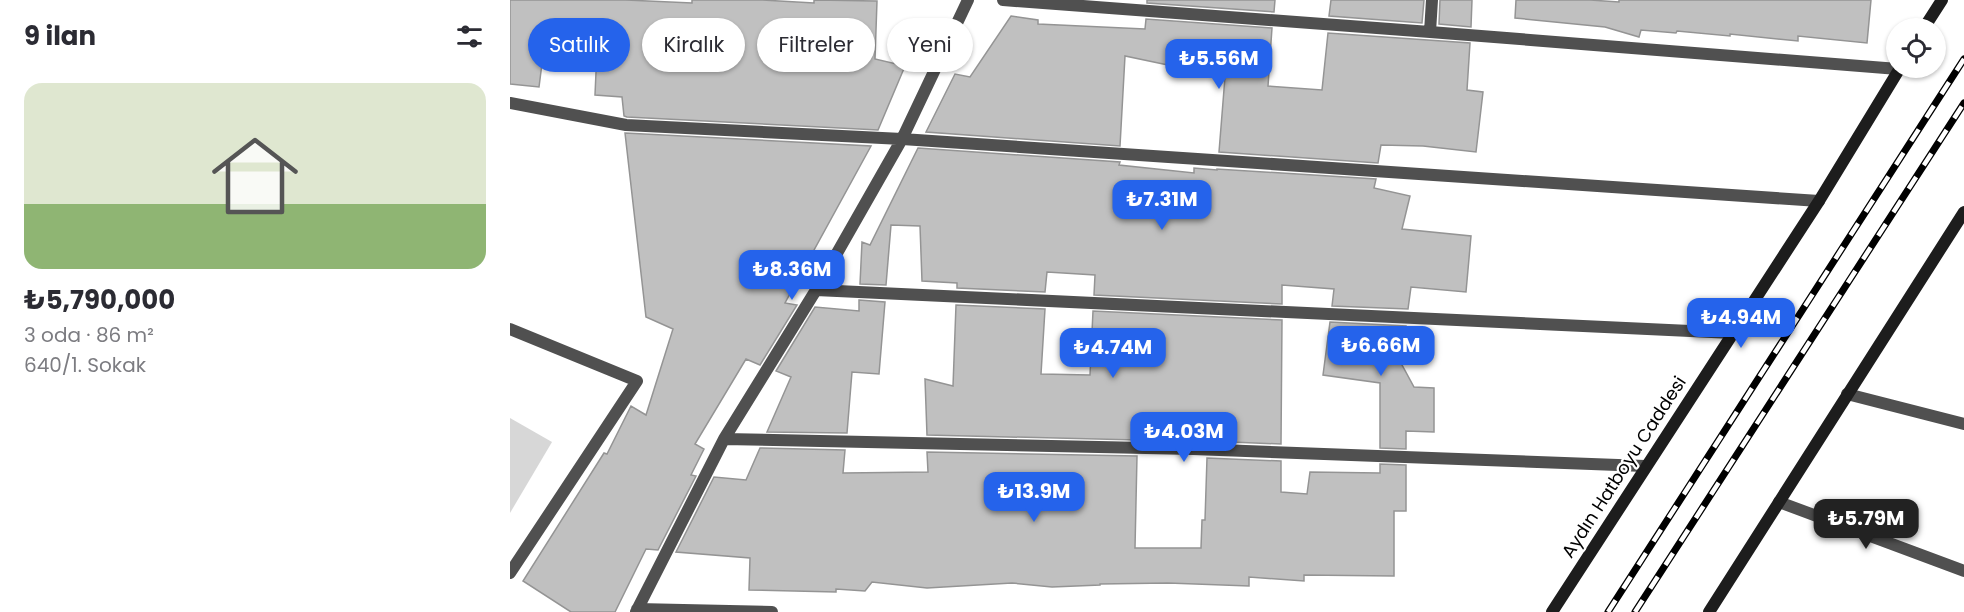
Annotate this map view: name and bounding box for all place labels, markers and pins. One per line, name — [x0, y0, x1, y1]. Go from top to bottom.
pin: ₺5.56M — [1170, 39, 1268, 90]
pin: ₺7.31M — [1113, 180, 1211, 231]
pin: ₺8.36M — [743, 250, 841, 301]
pin: ₺4.94M — [1692, 298, 1790, 349]
pin: ₺6.66M — [1332, 326, 1430, 377]
pin: ₺4.74M — [1064, 328, 1162, 379]
pin: ₺4.03M — [1135, 412, 1233, 463]
pin: ₺13.9M — [985, 472, 1083, 523]
pin: ₺5.79M — [1817, 499, 1915, 550]

